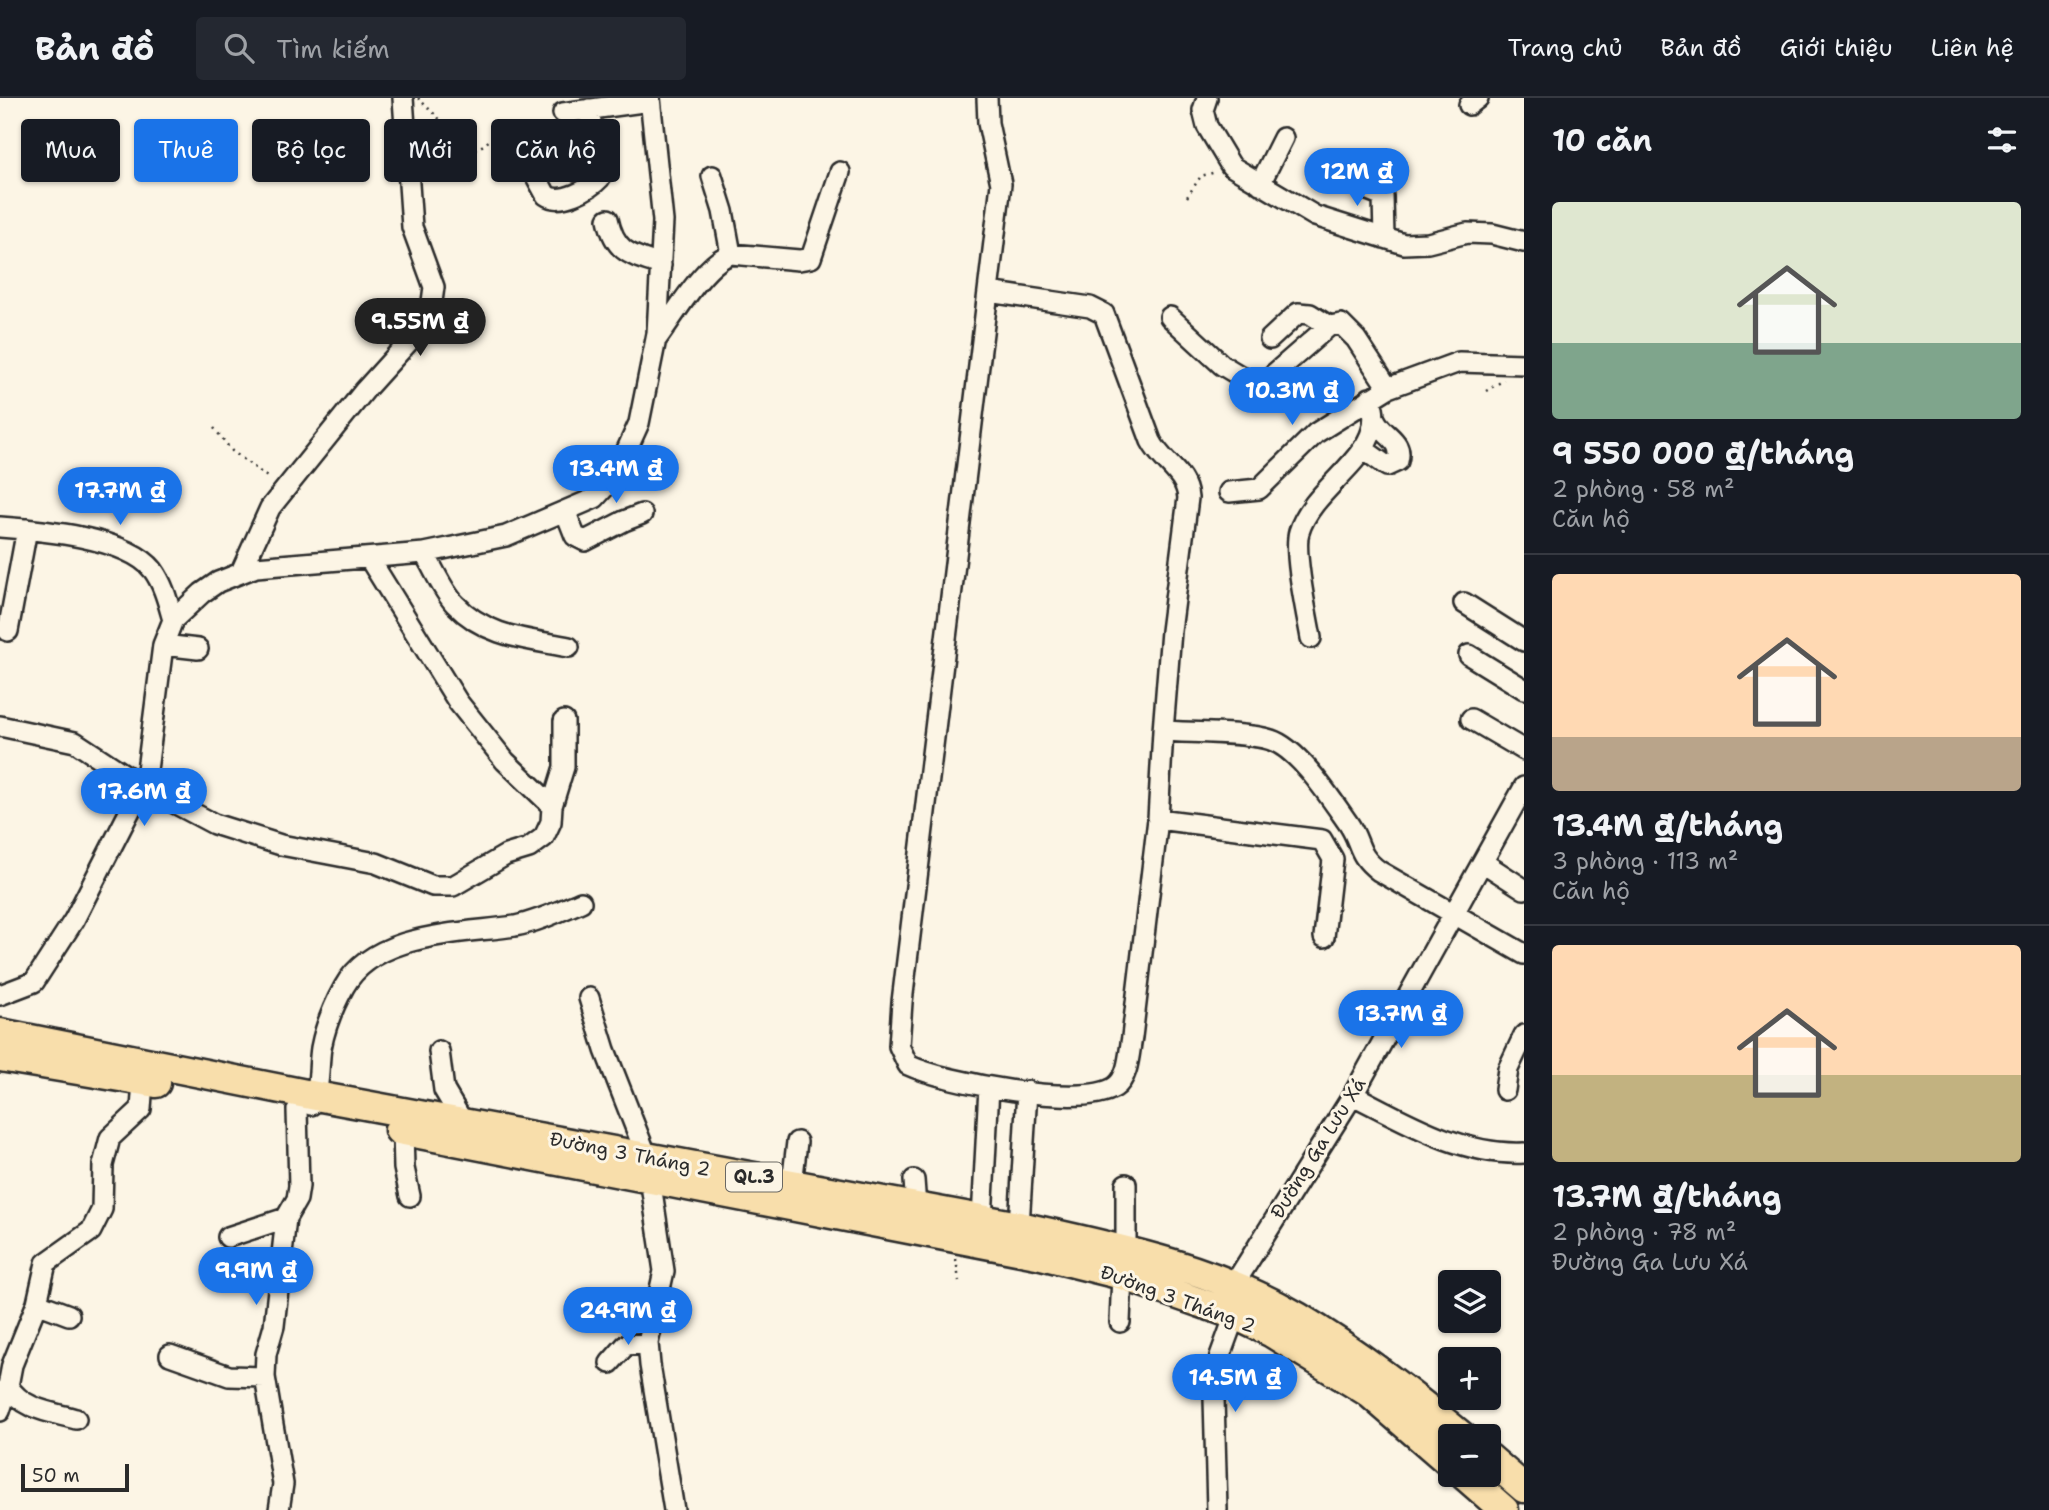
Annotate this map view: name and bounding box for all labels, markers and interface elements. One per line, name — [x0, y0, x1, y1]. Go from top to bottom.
search box — [196, 17, 686, 80]
text: Bản đồ — [35, 26, 154, 71]
icon: search — [220, 29, 258, 67]
text: Tìm kiếm — [276, 31, 390, 66]
text: Trang chủ — [1508, 32, 1623, 64]
text: Bản đồ — [1661, 32, 1742, 64]
text: Giới thiệu — [1780, 32, 1893, 64]
text: Liên hệ — [1931, 32, 2014, 64]
chip: Mua — [21, 119, 120, 182]
chip: Thuê — [134, 119, 238, 182]
chip: Bộ lọc — [252, 119, 370, 182]
chip: Mới — [384, 119, 477, 182]
chip: Căn hộ — [491, 119, 620, 182]
text: 10 căn — [1552, 120, 1652, 161]
icon: filters — [1983, 121, 2021, 159]
pin: 12M ₫ — [1308, 148, 1406, 208]
text: 12M ₫ — [1320, 156, 1394, 186]
icon: home — [1724, 247, 1850, 373]
pin: 9.55M ₫ — [355, 299, 485, 358]
text: 9.55M ₫ — [371, 306, 469, 336]
pin: 10.3M ₫ — [1227, 368, 1357, 427]
text: 10.3M ₫ — [1245, 375, 1339, 405]
text: 9 550 000 ₫/tháng — [1552, 433, 1854, 474]
pin: 13.4M ₫ — [551, 446, 681, 505]
text: 13.4M ₫ — [569, 453, 663, 483]
pin: 17.7M ₫ — [55, 468, 185, 527]
text: 2 phòng · 58 m² — [1552, 474, 1735, 504]
text: 17.7M ₫ — [74, 475, 166, 505]
text: Căn hộ — [1552, 504, 1630, 534]
icon: home — [1724, 619, 1850, 745]
pin: 17.6M ₫ — [79, 768, 209, 828]
text: 17.6M ₫ — [97, 776, 191, 806]
text: 13.4M ₫/tháng — [1552, 805, 1783, 846]
text: 3 phòng · 113 m² — [1552, 846, 1738, 876]
text: Căn hộ — [1552, 876, 1630, 906]
pin: 13.7M ₫ — [1336, 990, 1466, 1050]
icon: home — [1724, 990, 1850, 1116]
text: 13.7M ₫ — [1354, 998, 1448, 1028]
street label: Đường Ga Lưu Xá — [1265, 1073, 1372, 1223]
street label: Đường 3 Tháng 2 — [547, 1126, 713, 1182]
road number: QL.3 — [726, 1162, 782, 1192]
text: 13.7M ₫/tháng — [1552, 1176, 1781, 1217]
text: 2 phòng · 78 m² — [1552, 1217, 1736, 1247]
text: Đường Ga Lưu Xá — [1552, 1247, 1748, 1277]
pin: 9.9M ₫ — [199, 1248, 313, 1307]
text: 9.9M ₫ — [214, 1255, 298, 1285]
street label: Đường 3 Tháng 2 — [1097, 1259, 1259, 1339]
map controls — [1438, 1270, 1501, 1487]
button: layers — [1438, 1270, 1501, 1333]
pin: 24.9M ₫ — [563, 1288, 693, 1347]
text: 24.9M ₫ — [579, 1295, 677, 1325]
button: + — [1438, 1347, 1501, 1410]
pin: 14.5M ₫ — [1170, 1354, 1300, 1414]
text: 14.5M ₫ — [1188, 1362, 1282, 1392]
button: − — [1438, 1424, 1501, 1487]
scale bar — [21, 1461, 130, 1493]
text: 50 m — [32, 1463, 80, 1488]

